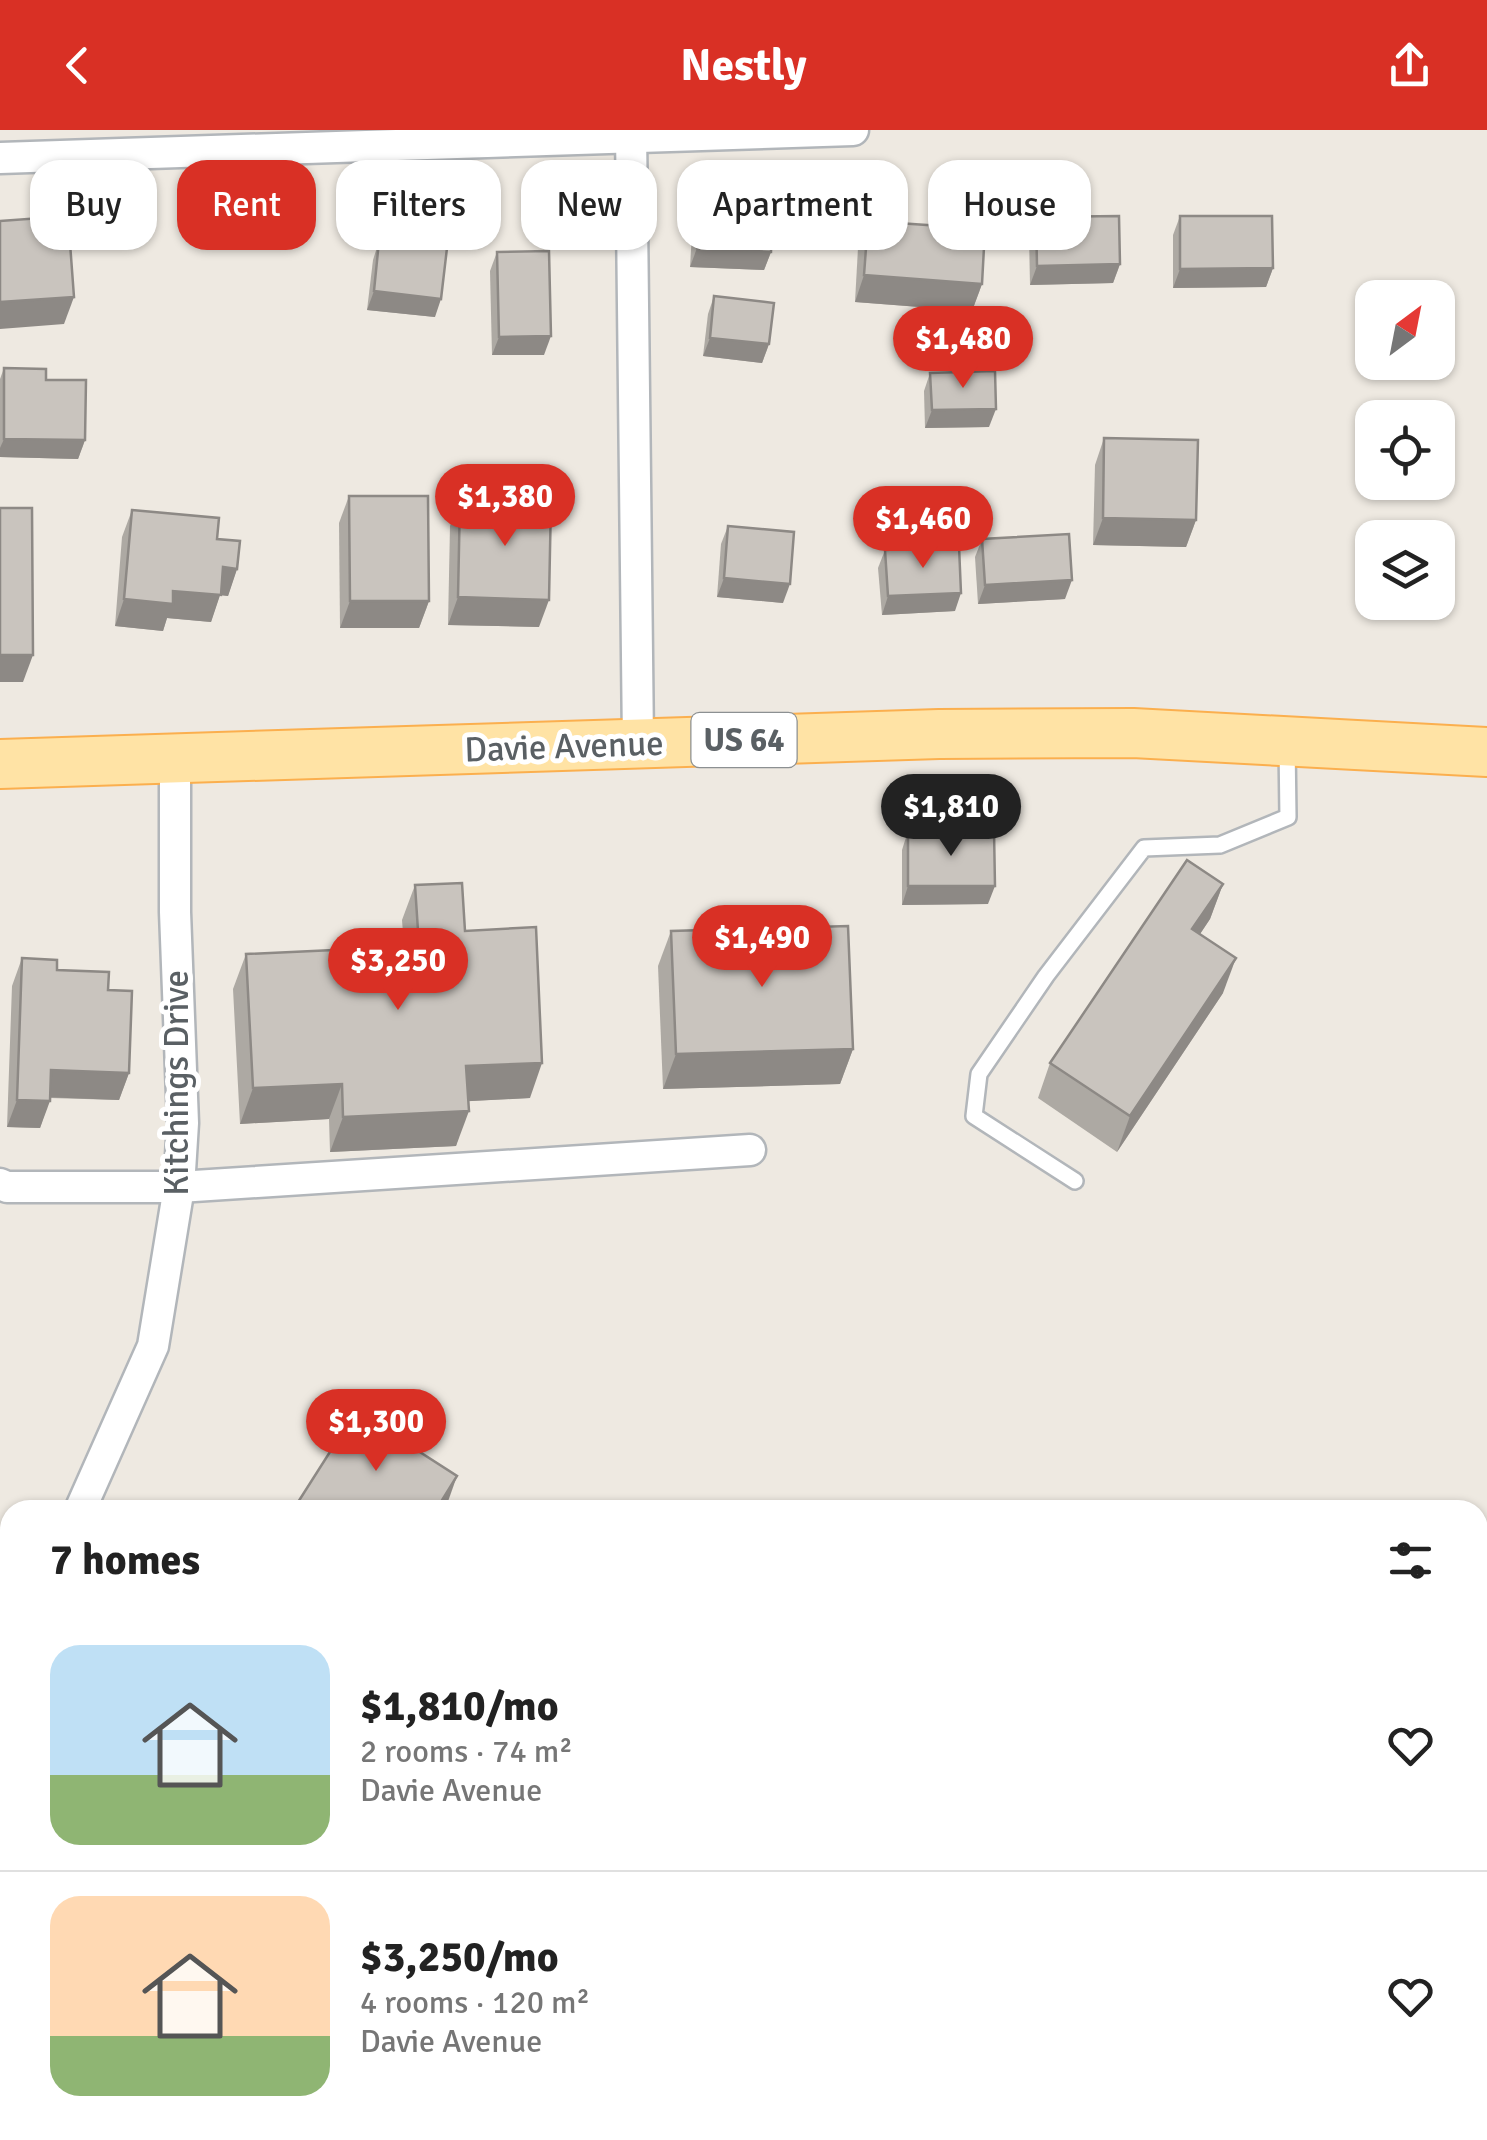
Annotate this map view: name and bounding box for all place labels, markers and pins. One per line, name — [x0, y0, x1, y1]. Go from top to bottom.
pin: $1,480 — [882, 306, 1044, 391]
pin: $1,380 — [424, 464, 586, 549]
pin: $1,460 — [842, 486, 1004, 571]
pin: $1,810 — [870, 774, 1032, 859]
pin: $1,490 — [681, 905, 843, 990]
pin: $3,250 — [317, 928, 479, 1013]
pin: $1,300 — [295, 1389, 457, 1474]

